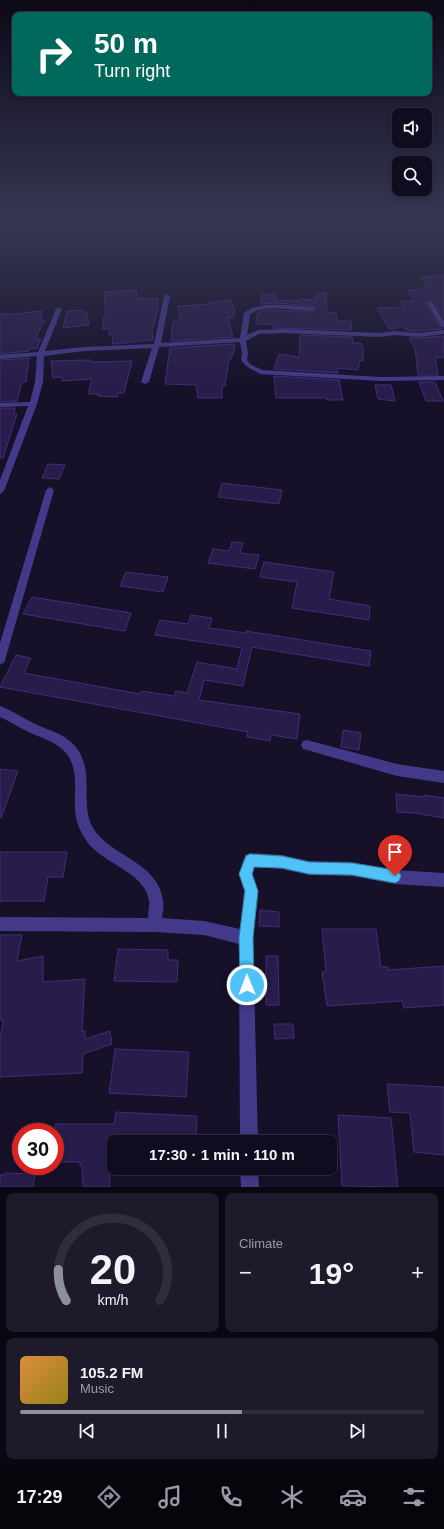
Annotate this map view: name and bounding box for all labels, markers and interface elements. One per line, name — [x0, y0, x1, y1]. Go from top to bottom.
icon: right — [28, 28, 80, 80]
text: 50 m — [94, 28, 158, 59]
text: Turn right — [94, 61, 170, 81]
map controls — [392, 108, 432, 196]
button: sound — [392, 108, 432, 148]
button: search — [392, 156, 432, 196]
pin — [378, 835, 412, 876]
icon: arrive — [384, 841, 406, 863]
position arrow — [226, 964, 268, 1006]
speed limit sign: 30 — [12, 1123, 64, 1175]
text: 17:30 · 1 min · 110 m — [149, 1146, 295, 1163]
text: Climate — [239, 1236, 283, 1251]
text: 20 — [89, 1245, 136, 1292]
text: 19° — [309, 1257, 354, 1290]
text: − — [239, 1260, 252, 1285]
text: + — [411, 1260, 424, 1285]
text: km/h — [97, 1291, 128, 1307]
text: 105.2 FM — [80, 1364, 143, 1381]
text: Music — [80, 1381, 114, 1396]
icon: previous — [76, 1420, 98, 1442]
icon: pause — [211, 1420, 233, 1442]
icon: next — [346, 1420, 368, 1442]
icon: directions — [95, 1483, 123, 1511]
icon: music — [156, 1483, 184, 1511]
icon: phone — [217, 1483, 245, 1511]
icon: climate — [278, 1483, 306, 1511]
icon: car — [339, 1483, 367, 1511]
icon: filters — [400, 1483, 428, 1511]
text: 17:29 — [16, 1487, 62, 1507]

